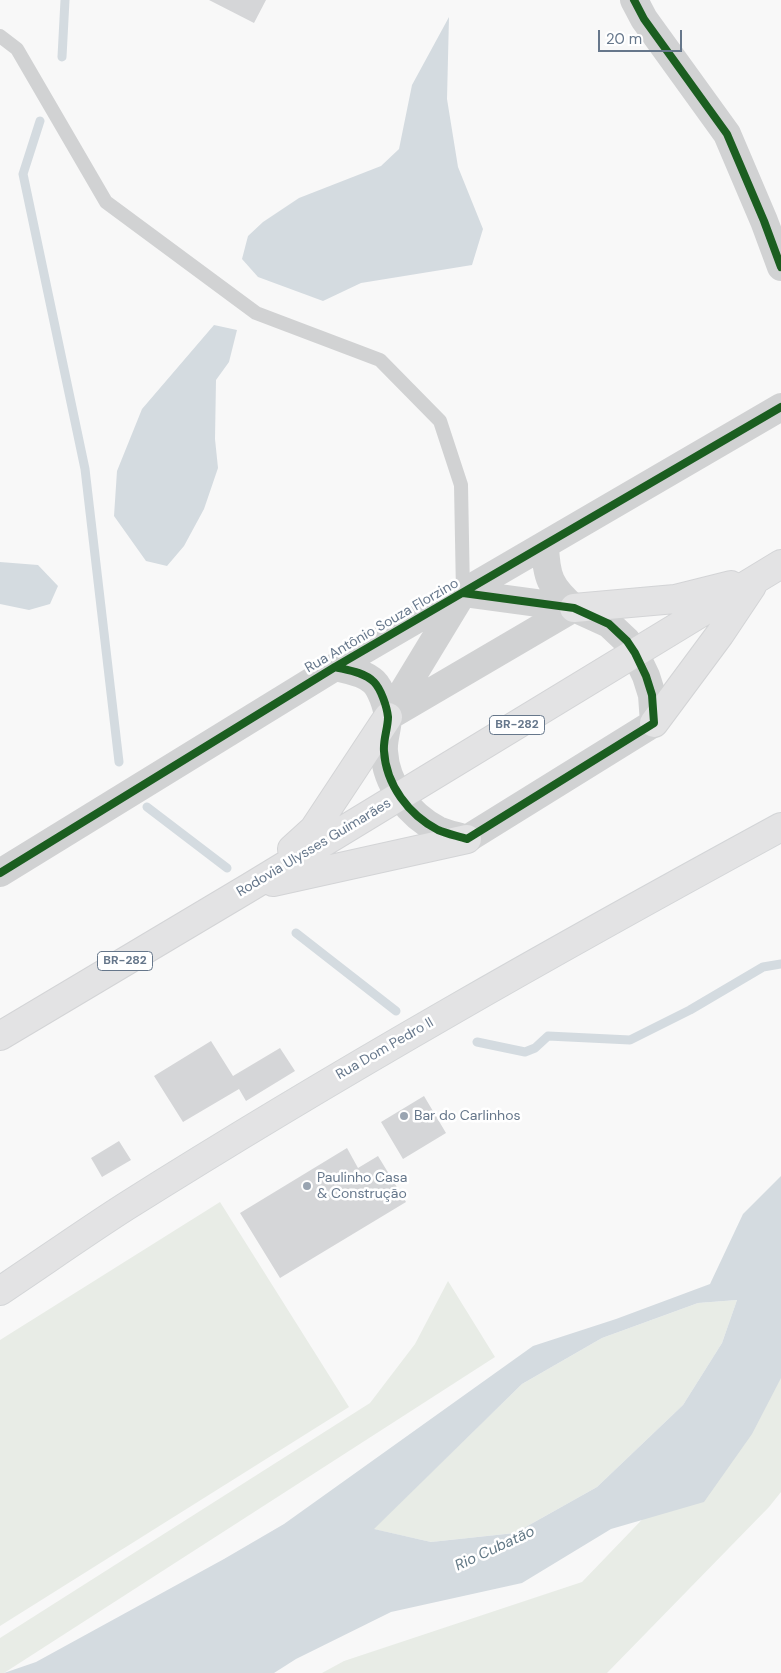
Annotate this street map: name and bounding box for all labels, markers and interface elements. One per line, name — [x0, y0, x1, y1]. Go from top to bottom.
scale bar — [601, 20, 685, 52]
text: 20 m — [606, 29, 642, 49]
street label: Rua Antônio Souza Florzino — [302, 575, 462, 677]
road number: BR-282 — [490, 716, 544, 734]
street label: Rodovia Ulysses Guimarães — [234, 795, 394, 901]
road number: BR-282 — [98, 951, 152, 970]
street label: Rua Dom Pedro II — [333, 1014, 437, 1084]
place label: Bar do Carlinhos — [414, 1108, 520, 1124]
marker: Bar do Carlinhos — [398, 1110, 410, 1122]
place label: Paulinho Casa & Construção — [317, 1170, 407, 1202]
marker: Paulinho Casa & Construção — [301, 1180, 313, 1192]
water label: Rio Cubatão — [452, 1523, 538, 1575]

